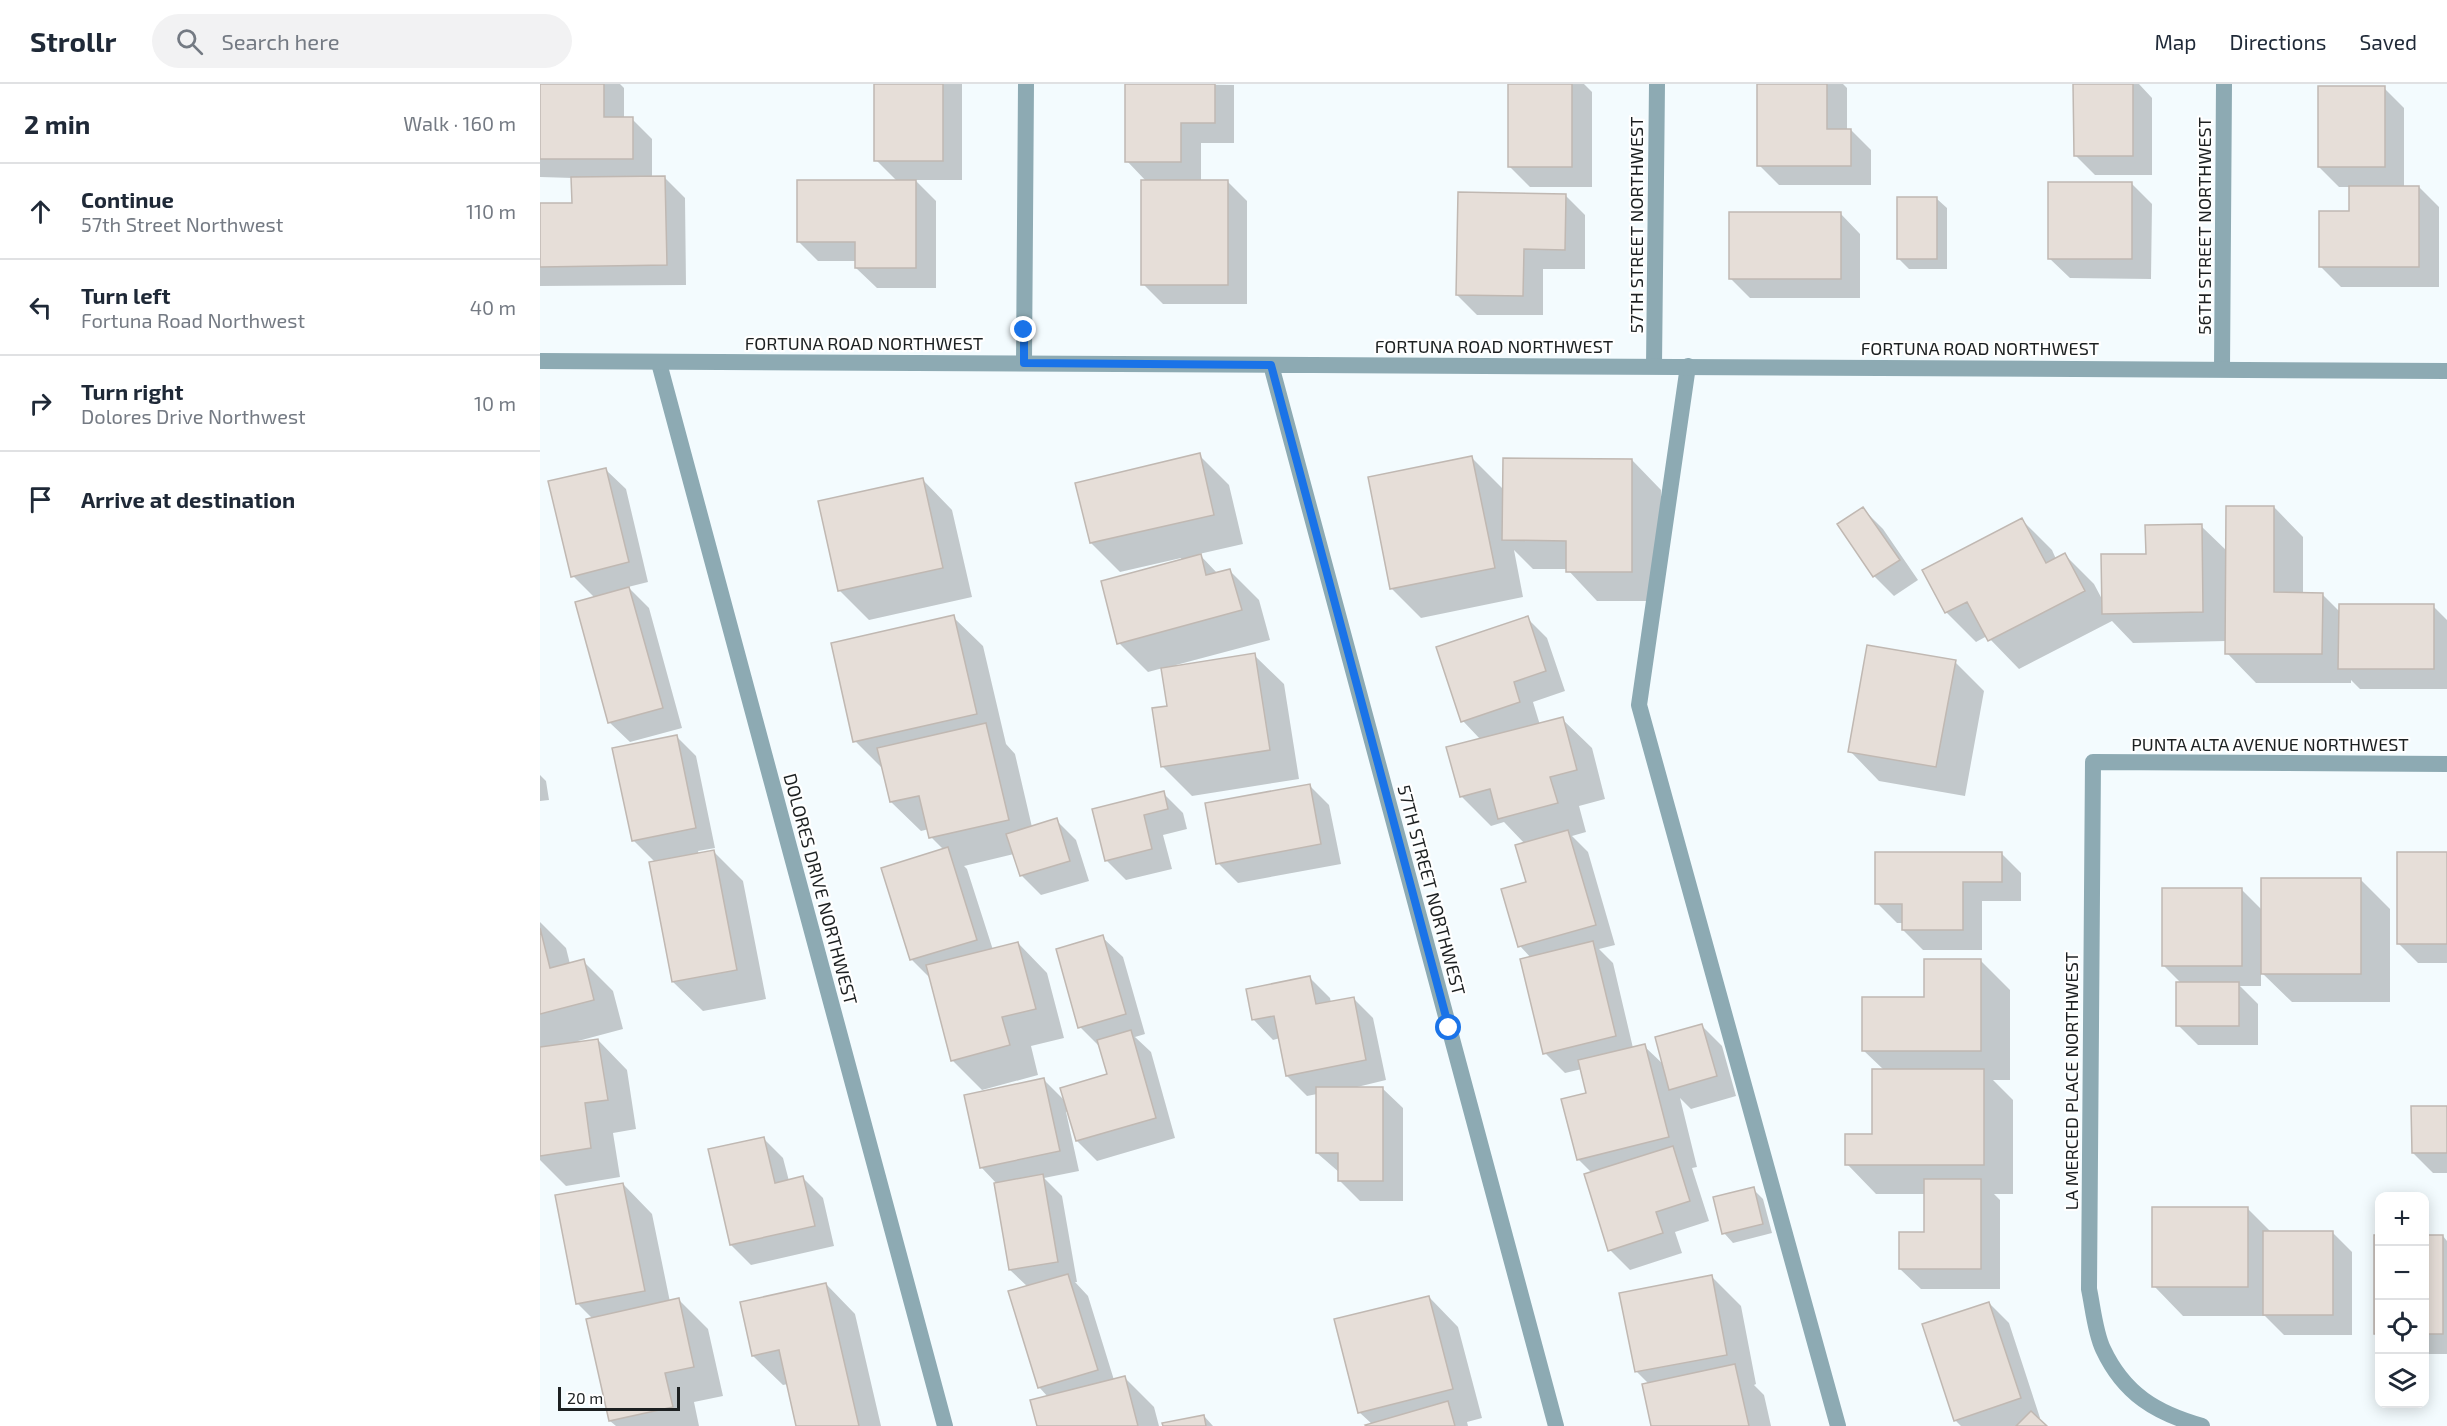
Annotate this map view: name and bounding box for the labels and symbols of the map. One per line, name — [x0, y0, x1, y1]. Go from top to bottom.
street label: 57TH STREET NORTHWEST — [1625, 116, 1647, 334]
street label: 56TH STREET NORTHWEST — [2193, 116, 2215, 335]
route end — [1010, 316, 1036, 342]
street label: FORTUNA ROAD NORTHWEST — [745, 332, 984, 354]
street label: FORTUNA ROAD NORTHWEST — [1375, 335, 1614, 357]
street label: FORTUNA ROAD NORTHWEST — [1861, 337, 2100, 359]
street label: PUNTA ALTA AVENUE NORTHWEST — [2131, 733, 2409, 755]
street label: DOLORES DRIVE NORTHWEST — [779, 771, 863, 1008]
street label: 57TH STREET NORTHWEST — [1393, 782, 1471, 998]
street label: LA MERCED PLACE NORTHWEST — [2060, 951, 2082, 1210]
route start — [1435, 1014, 1461, 1040]
scale bar — [558, 1384, 680, 1412]

